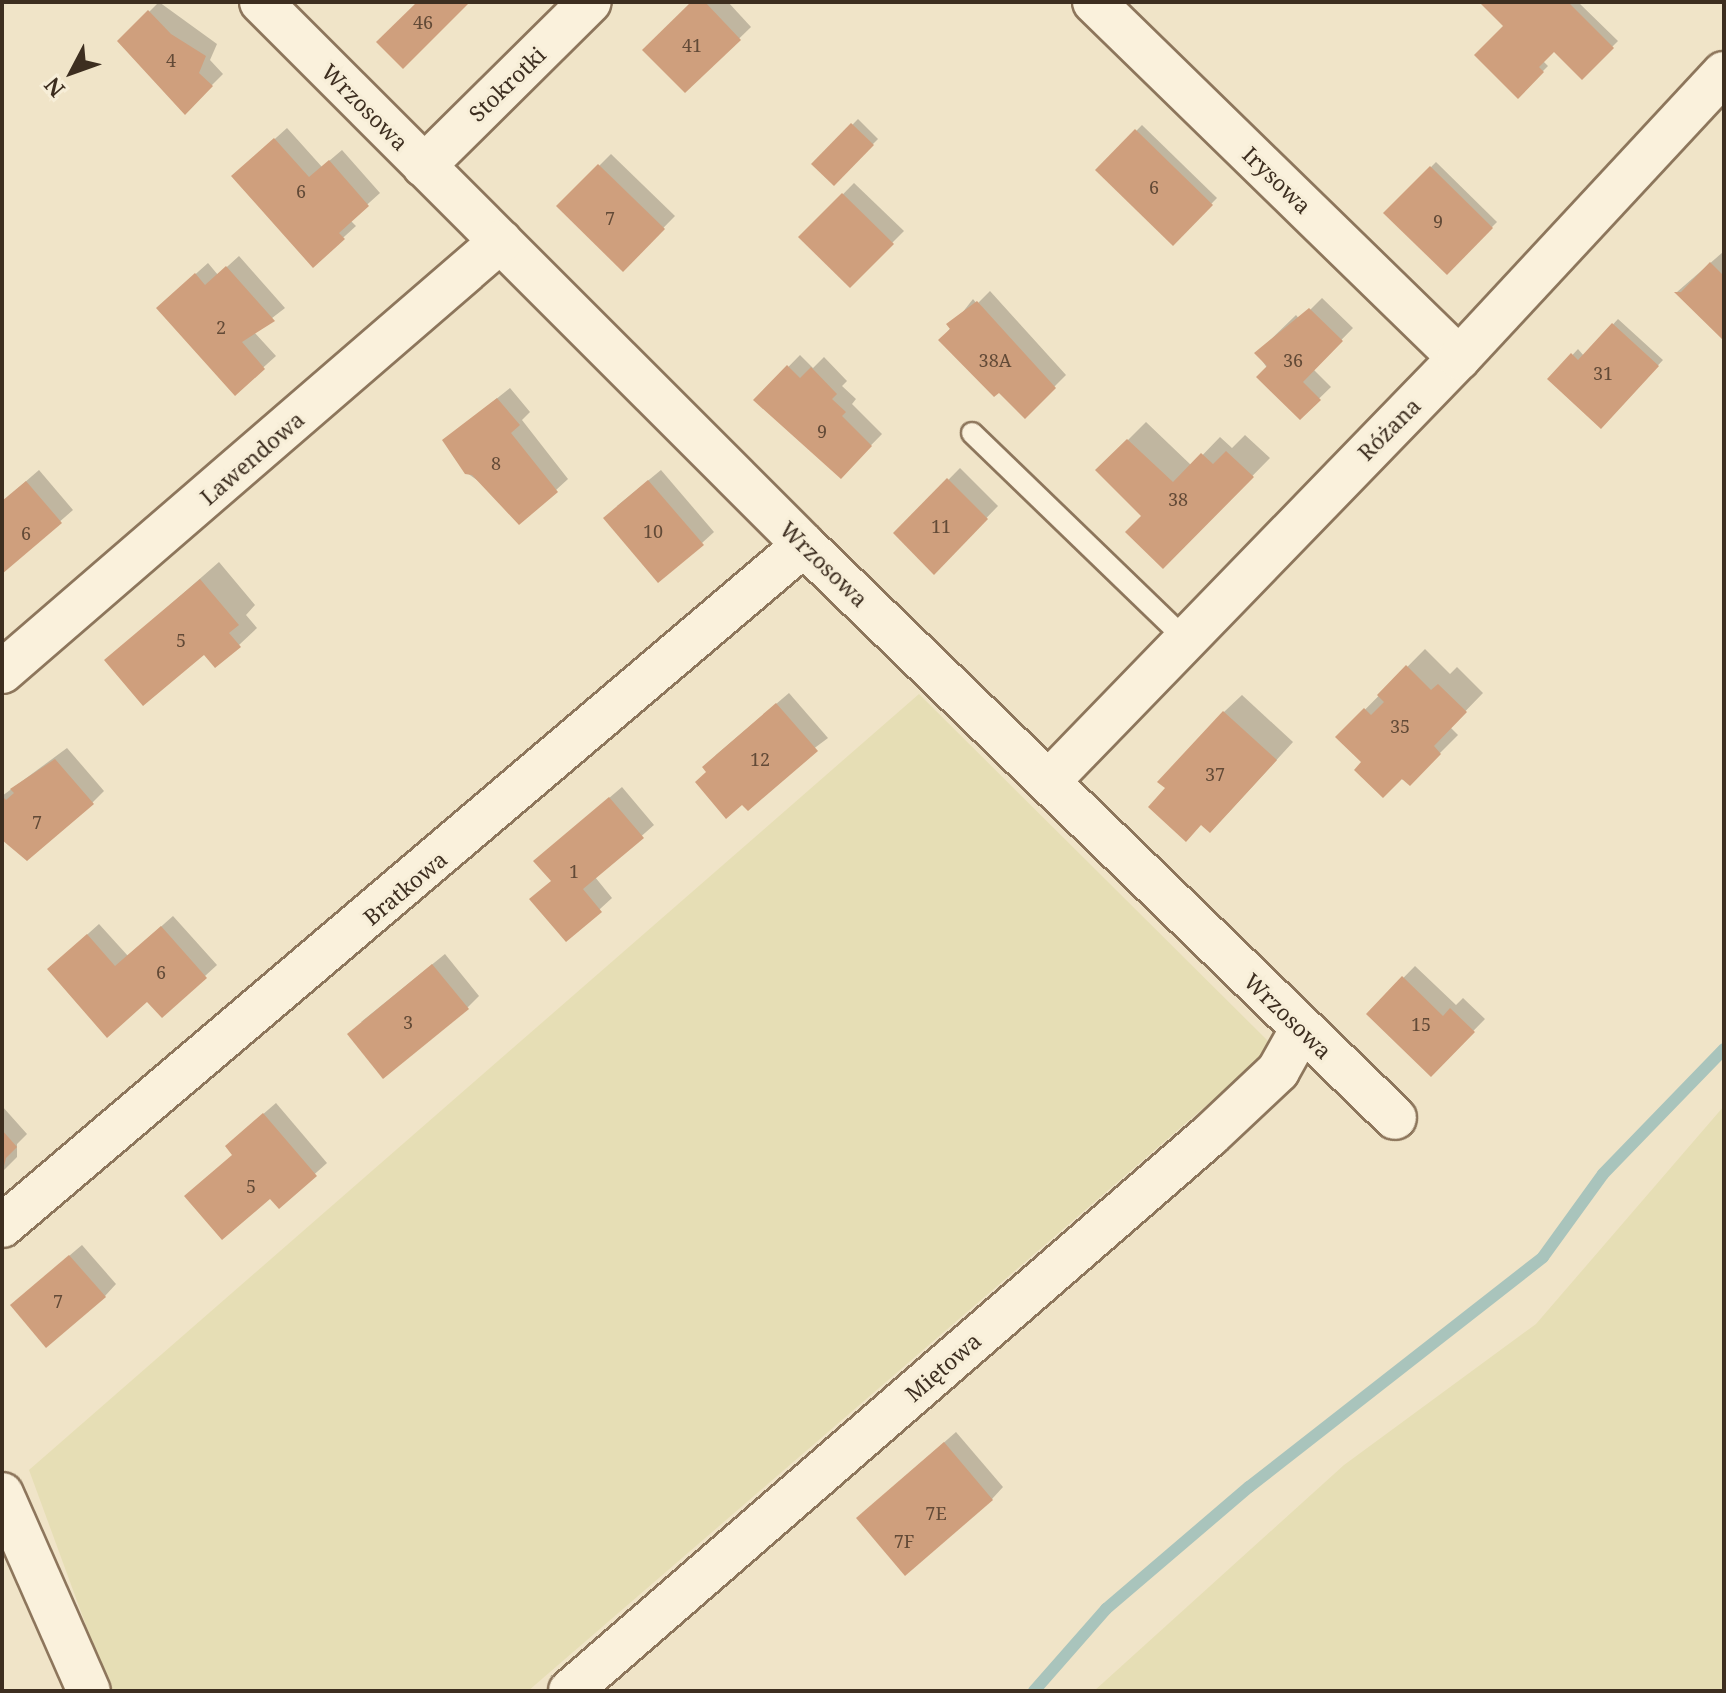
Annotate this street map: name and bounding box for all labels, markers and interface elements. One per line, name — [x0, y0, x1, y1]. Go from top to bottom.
house number: 46 — [413, 11, 433, 33]
north arrow — [32, 32, 112, 112]
house number: 41 — [682, 34, 702, 56]
street label: Stokrotki — [463, 41, 551, 127]
house number: 4 — [166, 49, 176, 71]
street label: Wrzosowa — [316, 58, 414, 156]
text: N — [37, 71, 71, 104]
street label: Irysowa — [1237, 141, 1317, 219]
house number: 6 — [1149, 176, 1159, 198]
house number: 6 — [296, 180, 306, 202]
house number: 7 — [605, 207, 615, 229]
house number: 9 — [1433, 210, 1443, 232]
house number: 2 — [216, 316, 226, 338]
house number: 38A — [979, 349, 1011, 371]
house number: 36 — [1283, 349, 1303, 371]
house number: 31 — [1593, 362, 1613, 384]
street label: Różana — [1352, 392, 1426, 466]
street label: Lawendowa — [195, 406, 309, 510]
house number: 9 — [817, 420, 827, 442]
house number: 8 — [491, 452, 501, 474]
house number: 38 — [1168, 488, 1188, 510]
house number: 11 — [931, 515, 951, 537]
street label: Wrzosowa — [775, 516, 873, 612]
house number: 10 — [643, 520, 663, 542]
house number: 6 — [21, 522, 31, 544]
house number: 5 — [176, 629, 186, 651]
house number: 35 — [1390, 715, 1410, 737]
house number: 12 — [750, 748, 770, 770]
house number: 37 — [1205, 763, 1225, 785]
house number: 7 — [32, 811, 42, 833]
street label: Bratkowa — [358, 845, 452, 931]
house number: 1 — [569, 860, 579, 882]
house number: 6 — [156, 961, 166, 983]
street label: Wrzosowa — [1239, 968, 1337, 1064]
house number: 3 — [403, 1011, 413, 1033]
house number: 15 — [1411, 1013, 1431, 1035]
house number: 5 — [246, 1175, 256, 1197]
house number: 7 — [53, 1290, 63, 1312]
street label: Miętowa — [900, 1327, 986, 1407]
house number: 7E — [925, 1502, 947, 1524]
house number: 7F — [894, 1530, 914, 1552]

